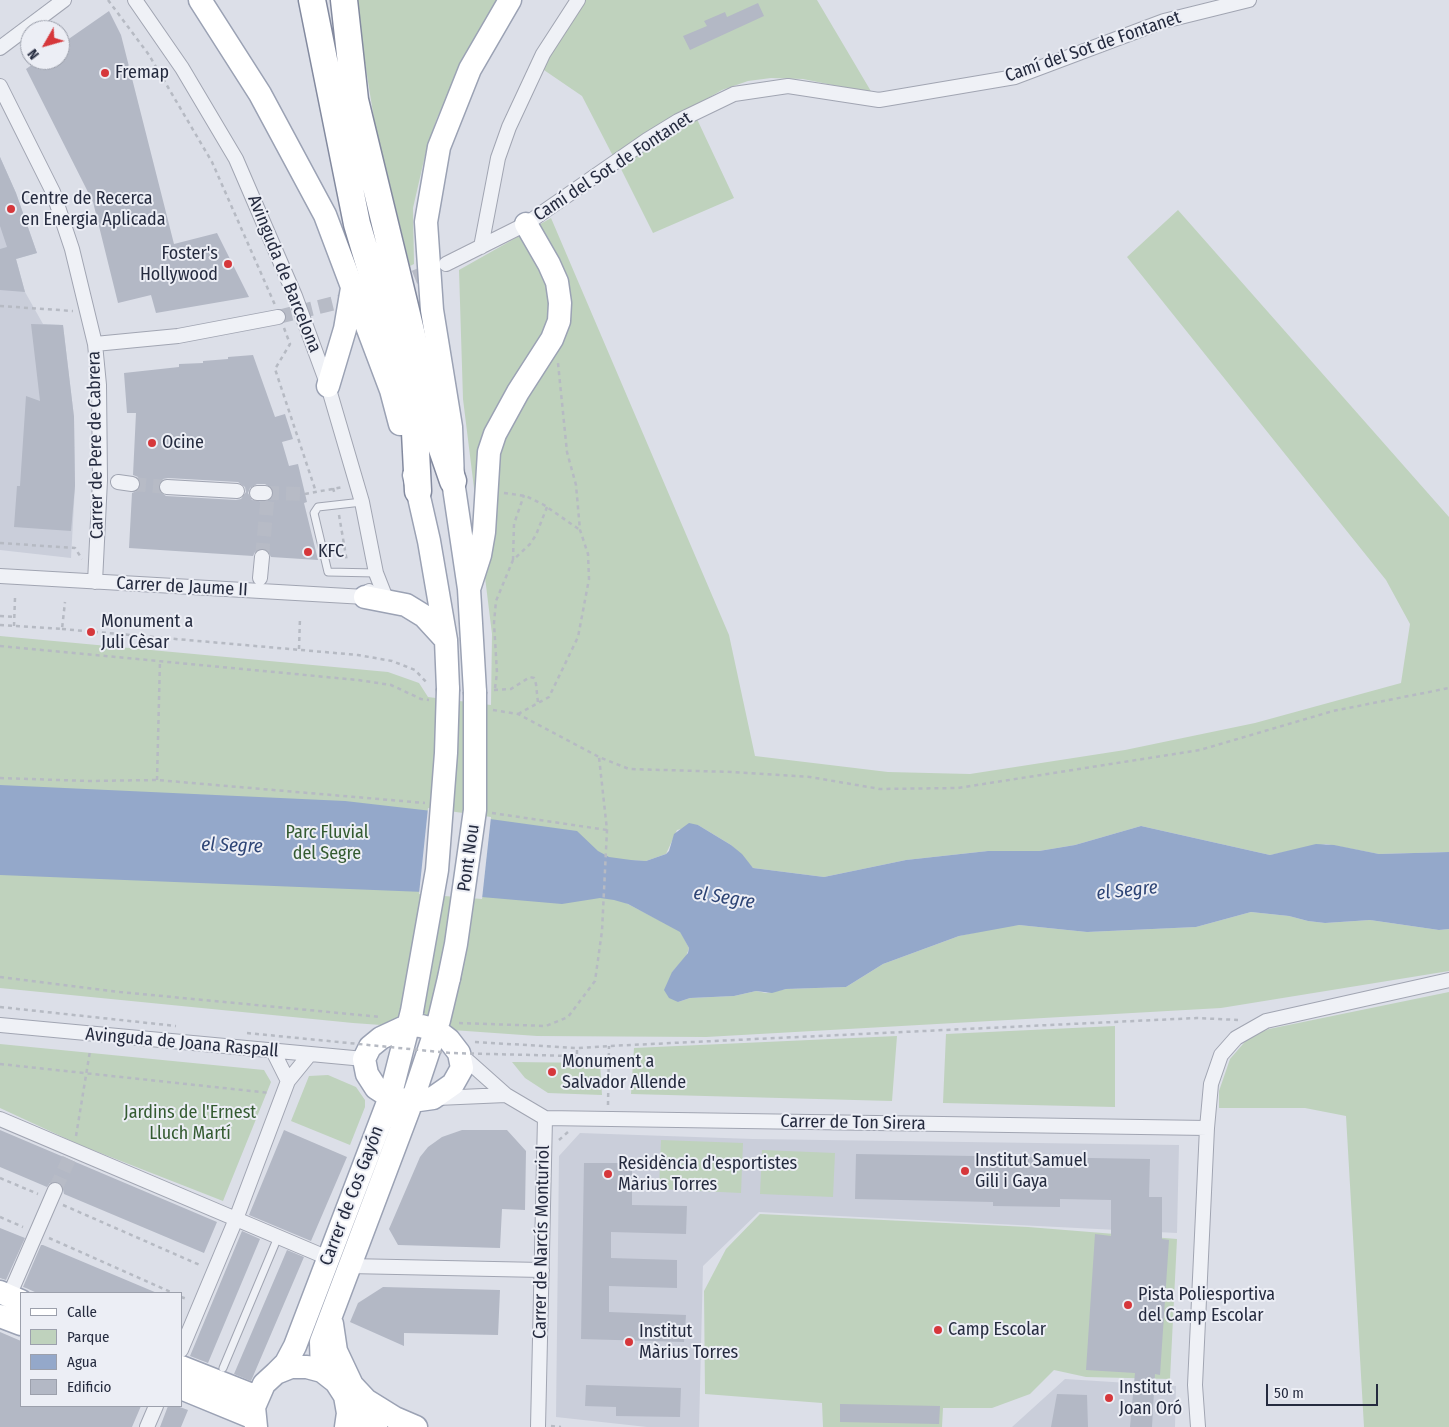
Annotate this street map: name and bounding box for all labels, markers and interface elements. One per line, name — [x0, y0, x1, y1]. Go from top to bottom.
street label: Camí del Sot de Fontanet — [1002, 7, 1184, 87]
north arrow — [20, 20, 70, 70]
text: N — [24, 45, 43, 62]
place label: Fremap — [115, 62, 169, 84]
marker: Fremap — [99, 67, 111, 79]
street label: Camí del Sot de Fontanet — [530, 108, 696, 226]
place label: Centre de Recerca en Energia Aplicada — [21, 188, 165, 230]
street label: Avinguda de Barcelona — [243, 192, 325, 356]
marker: Centre de Recerca en Energia Aplicada — [5, 203, 17, 215]
place label: Foster's Hollywood — [140, 243, 218, 286]
marker: Foster's Hollywood — [222, 258, 234, 270]
street label: Carrer de Pere de Cabrera — [84, 351, 108, 539]
place label: Ocine — [162, 432, 204, 454]
marker: Ocine — [146, 437, 158, 449]
place label: KFC — [318, 541, 344, 563]
marker: KFC — [302, 546, 314, 558]
street label: Carrer de Jaume II — [116, 573, 248, 601]
place label: Monument a Juli Cèsar — [101, 611, 193, 654]
marker: Monument a Juli Cèsar — [85, 626, 97, 638]
park label: Parc Fluvial del Segre — [286, 822, 368, 864]
street label: Pont Nou — [454, 823, 484, 893]
water label: el Segre — [201, 834, 263, 858]
water label: el Segre — [1095, 876, 1159, 906]
water label: el Segre — [692, 882, 756, 914]
street label: Avinguda de Joana Raspall — [85, 1024, 279, 1062]
place label: Monument a Salvador Allende — [562, 1051, 686, 1094]
marker: Monument a Salvador Allende — [546, 1066, 558, 1078]
park label: Jardins de l'Ernest Lluch Martí — [124, 1102, 256, 1144]
street label: Carrer de Ton Sirera — [780, 1111, 926, 1135]
street label: Carrer de Cos Gayón — [315, 1123, 389, 1269]
street label: Carrer de Narcís Monturiol — [530, 1145, 554, 1339]
place label: Institut Samuel Gili i Gaya — [975, 1150, 1087, 1192]
place label: Residència d'esportistes Màrius Torres — [618, 1153, 797, 1196]
marker: Institut Samuel Gili i Gaya — [959, 1165, 971, 1177]
marker: Residència d'esportistes Màrius Torres — [602, 1168, 614, 1180]
place label: Pista Poliesportiva del Camp Escolar — [1138, 1284, 1275, 1326]
legend — [20, 1292, 182, 1407]
marker: Pista Poliesportiva del Camp Escolar — [1122, 1299, 1134, 1311]
text: Calle — [67, 1303, 97, 1321]
place label: Camp Escolar — [948, 1319, 1046, 1341]
place label: Institut Màrius Torres — [639, 1321, 738, 1364]
marker: Camp Escolar — [932, 1324, 944, 1336]
text: Parque — [67, 1328, 110, 1346]
marker: Institut Màrius Torres — [623, 1336, 635, 1348]
text: Agua — [67, 1353, 97, 1371]
scale bar — [1269, 1374, 1382, 1406]
place label: Institut Joan Oró — [1119, 1377, 1182, 1420]
text: Edificio — [67, 1378, 112, 1396]
text: 50 m — [1274, 1384, 1304, 1402]
marker: Institut Joan Oró — [1103, 1392, 1115, 1404]

